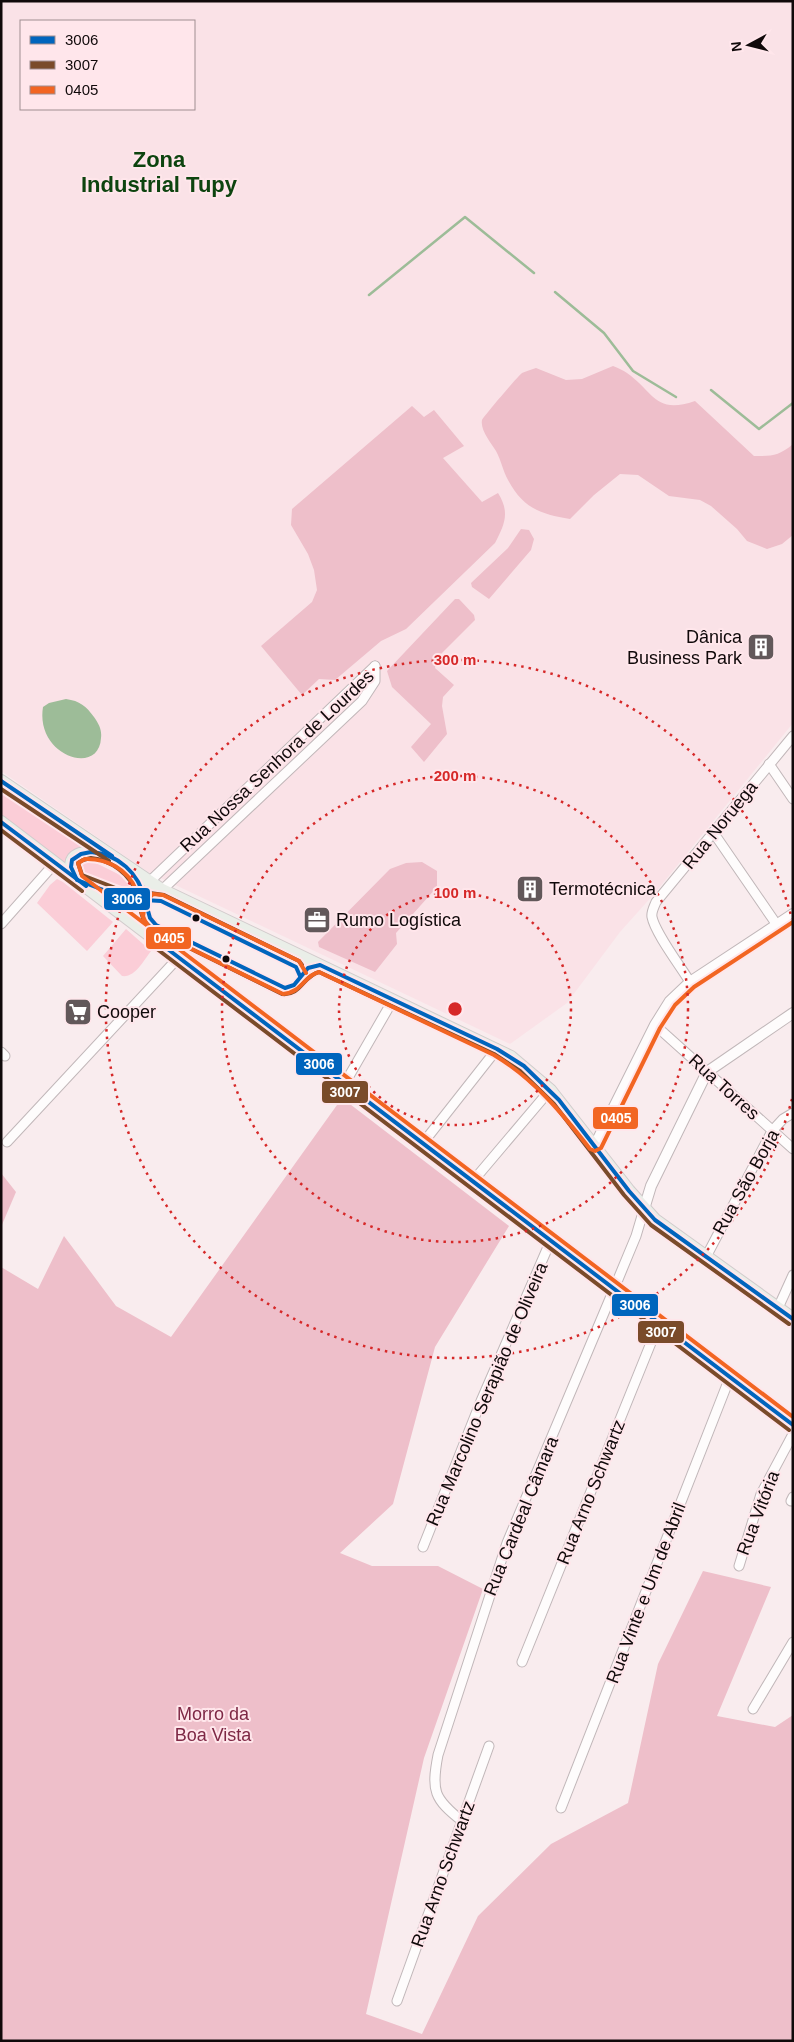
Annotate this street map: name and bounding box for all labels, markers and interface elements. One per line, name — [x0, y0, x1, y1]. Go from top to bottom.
legend — [20, 20, 195, 110]
north arrow — [724, 20, 774, 70]
text: 3006 — [65, 31, 98, 48]
text: N — [728, 41, 745, 53]
text: 3007 — [65, 56, 98, 73]
text: 0405 — [65, 81, 98, 98]
district label: Zona Industrial Tupy — [81, 147, 238, 197]
place label: Dânica Business Park — [627, 627, 743, 668]
building icon: Dânica Business Park — [746, 632, 776, 662]
text: 300 m — [434, 651, 476, 668]
street label: Rua Nossa Senhora de Lourdes — [176, 666, 378, 856]
text: 200 m — [434, 767, 476, 784]
street label: Rua Noruega — [679, 776, 762, 873]
building icon: Termotécnica — [515, 874, 545, 904]
place label: Termotécnica — [549, 879, 657, 899]
text: 100 m — [434, 884, 476, 901]
line badge: 3006 — [103, 887, 151, 911]
text: 3006 — [111, 891, 143, 907]
office icon: Rumo Logística — [302, 905, 332, 935]
place label: Rumo Logística — [336, 910, 462, 930]
unlabelled marker — [191, 913, 201, 923]
line badge: 0405 — [145, 926, 192, 950]
text: 0405 — [153, 930, 185, 946]
unlabelled marker — [221, 954, 231, 964]
supermarket icon: Cooper — [63, 997, 93, 1027]
centre of rings — [446, 1000, 464, 1018]
place label: Cooper — [97, 1002, 156, 1022]
street label: Rua Torres — [685, 1050, 763, 1124]
line badge: 3006 — [295, 1052, 343, 1076]
text: 3006 — [303, 1056, 335, 1072]
line badge: 3007 — [321, 1080, 369, 1104]
text: 3007 — [329, 1084, 361, 1100]
line badge: 0405 — [592, 1106, 639, 1130]
text: 0405 — [600, 1110, 632, 1126]
street label: Rua São Borja — [709, 1125, 784, 1238]
street label: Rua Marcolino Serapião de Oliveira — [422, 1258, 552, 1529]
line badge: 3006 — [611, 1293, 659, 1317]
text: 3006 — [619, 1297, 651, 1313]
line badge: 3007 — [637, 1320, 685, 1344]
text: 3007 — [645, 1324, 677, 1340]
street label: Rua Arno Schwartz — [553, 1417, 629, 1567]
street label: Rua Cardeal Câmara — [480, 1432, 562, 1599]
street label: Rua Vitória — [733, 1467, 784, 1558]
street label: Rua Vinte e Um de Abril — [602, 1500, 690, 1686]
park label: Morro da Boa Vista — [175, 1704, 252, 1745]
street label: Rua Arno Schwartz — [407, 1798, 479, 1950]

